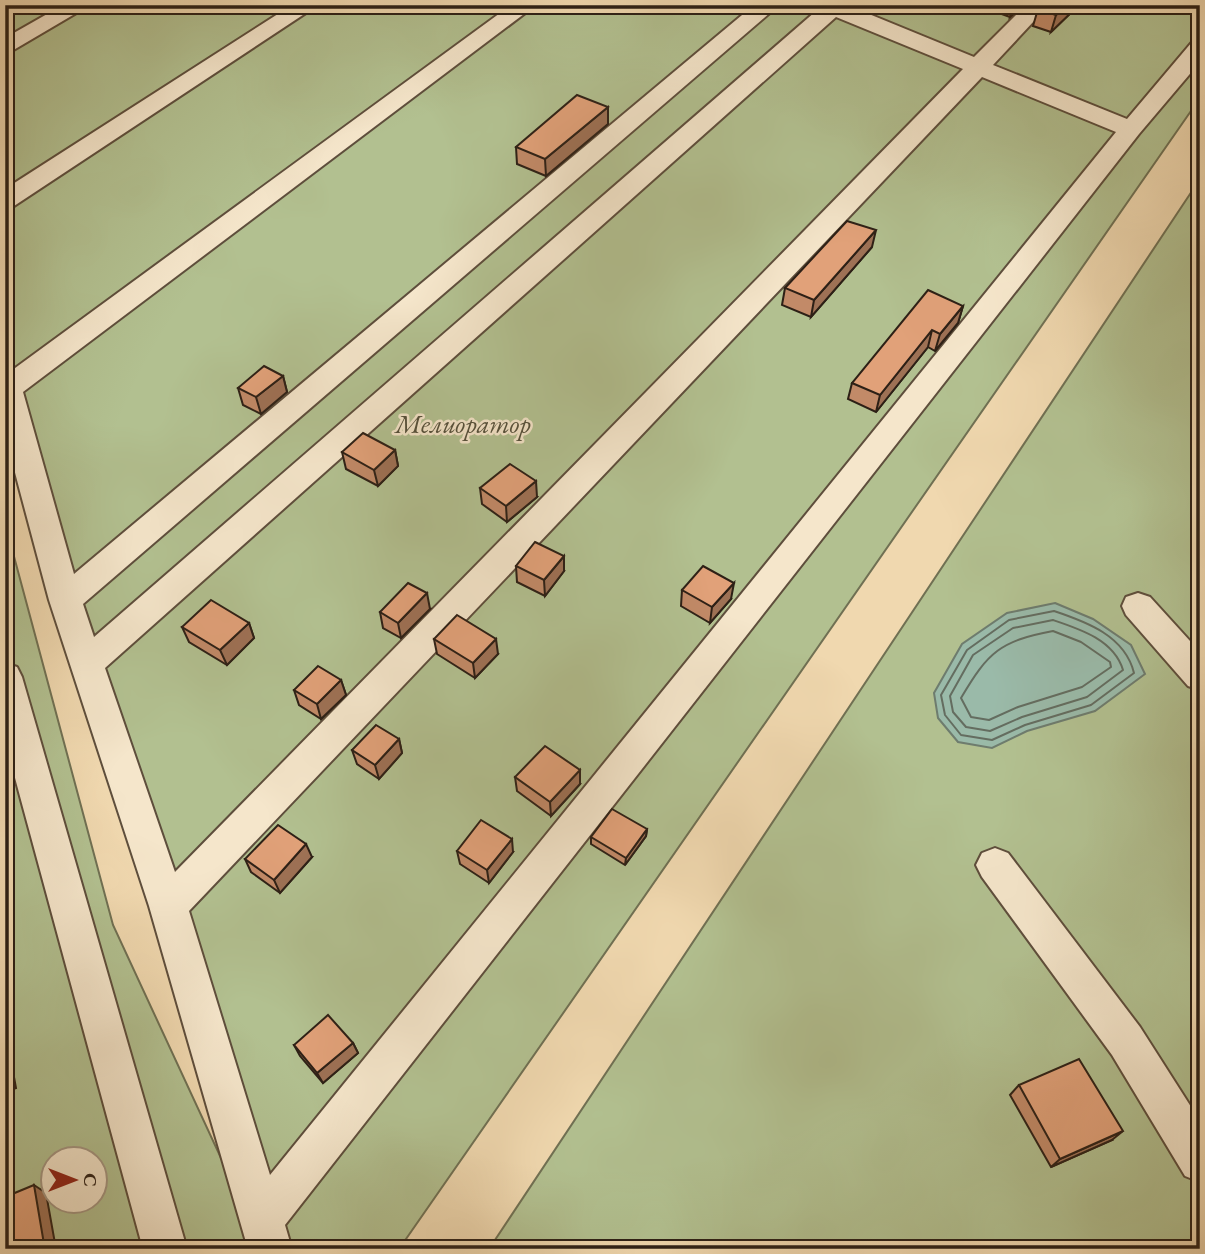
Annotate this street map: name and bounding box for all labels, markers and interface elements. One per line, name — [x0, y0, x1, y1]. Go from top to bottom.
park label: Мелиоратор — [393, 407, 531, 441]
north arrow — [38, 1146, 108, 1216]
text: С — [78, 1173, 103, 1187]

